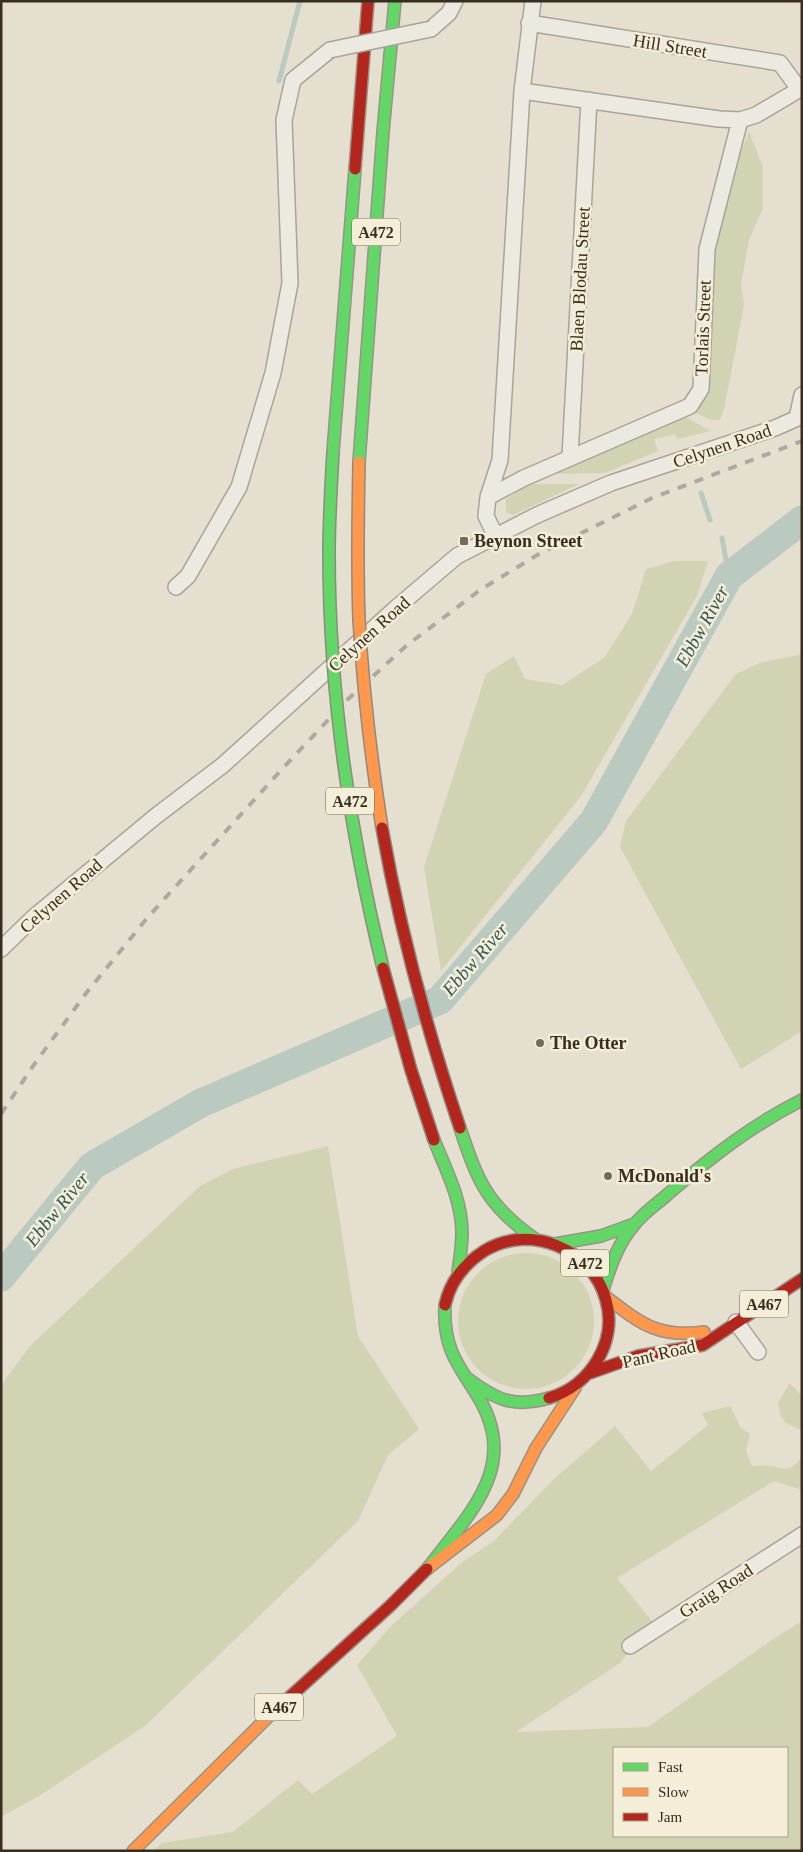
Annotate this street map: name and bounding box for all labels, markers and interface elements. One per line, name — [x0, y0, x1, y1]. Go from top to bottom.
street label: Hill Street — [632, 30, 708, 62]
street label: Blaen Blodau Street — [566, 206, 594, 352]
road number: A472 — [352, 218, 400, 246]
street label: Torlais Street — [691, 280, 715, 376]
street label: Celynen Road — [670, 420, 774, 472]
place label: Beynon Street — [474, 531, 582, 551]
marker: Beynon Street — [458, 535, 470, 547]
water label: Ebbw River — [671, 581, 733, 671]
street label: Celynen Road — [324, 592, 414, 676]
road number: A472 — [326, 788, 374, 814]
street label: Celynen Road — [16, 855, 106, 937]
water label: Ebbw River — [437, 918, 513, 1000]
place label: The Otter — [550, 1033, 626, 1053]
marker: The Otter — [534, 1037, 546, 1049]
place label: McDonald's — [618, 1166, 711, 1186]
water label: Ebbw River — [20, 1167, 94, 1251]
marker: McDonald's — [602, 1170, 614, 1182]
road number: A472 — [561, 1250, 609, 1276]
road number: A467 — [740, 1290, 788, 1318]
street label: Pant Road — [620, 1336, 698, 1372]
street label: Graig Road — [676, 1560, 756, 1622]
road number: A467 — [255, 1694, 303, 1720]
legend — [613, 1747, 788, 1837]
text: Fast — [658, 1759, 684, 1775]
text: Slow — [658, 1784, 689, 1800]
text: Jam — [658, 1809, 682, 1825]

